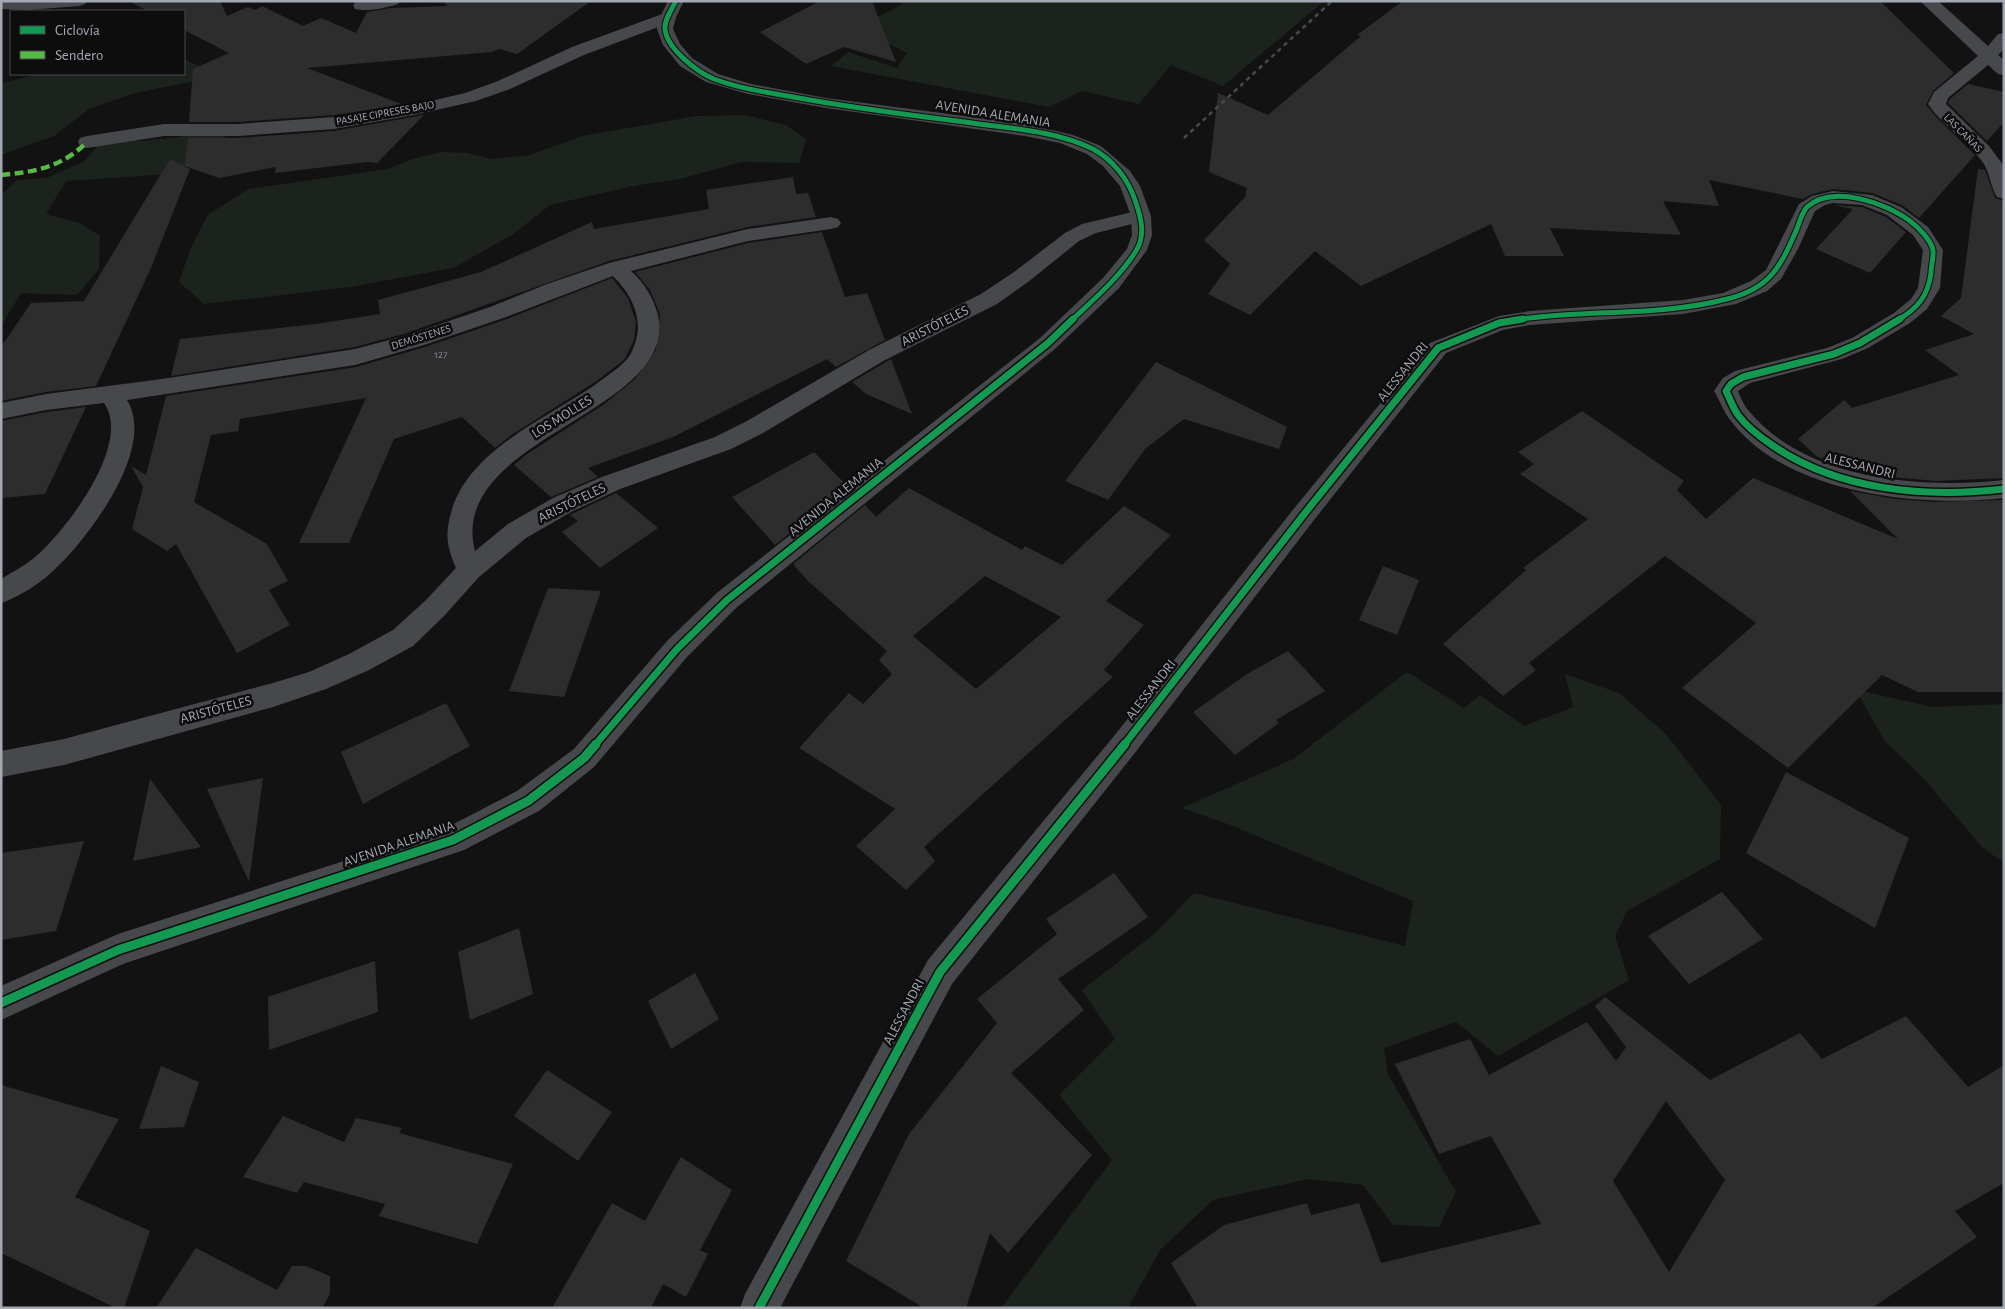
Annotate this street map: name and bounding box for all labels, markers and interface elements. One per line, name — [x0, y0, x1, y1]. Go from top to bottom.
legend — [10, 10, 185, 75]
text: Ciclovía — [55, 23, 100, 38]
text: Sendero — [55, 48, 103, 63]
street label: AVENIDA ALEMANIA — [935, 98, 1051, 130]
street label: PASAJE CIPRESES BAJO — [335, 99, 435, 127]
street label: LAS CAÑAS — [1942, 112, 1984, 154]
street label: ARISTÓTELES — [898, 300, 971, 349]
street label: DEMÓSTENES — [390, 322, 452, 351]
street label: ALESSANDRI — [1375, 340, 1431, 404]
house number: 127 — [434, 349, 448, 360]
street label: LOS MOLLES — [529, 393, 595, 441]
street label: ALESSANDRI — [1823, 450, 1897, 482]
street label: AVENIDA ALEMANIA — [786, 455, 886, 539]
street label: ARISTÓTELES — [535, 478, 608, 525]
street label: ALESSANDRI — [1123, 657, 1179, 723]
street label: ARISTÓTELES — [178, 691, 253, 726]
street label: AVENIDA ALEMANIA — [342, 818, 456, 870]
street label: ALESSANDRI — [881, 977, 927, 1047]

